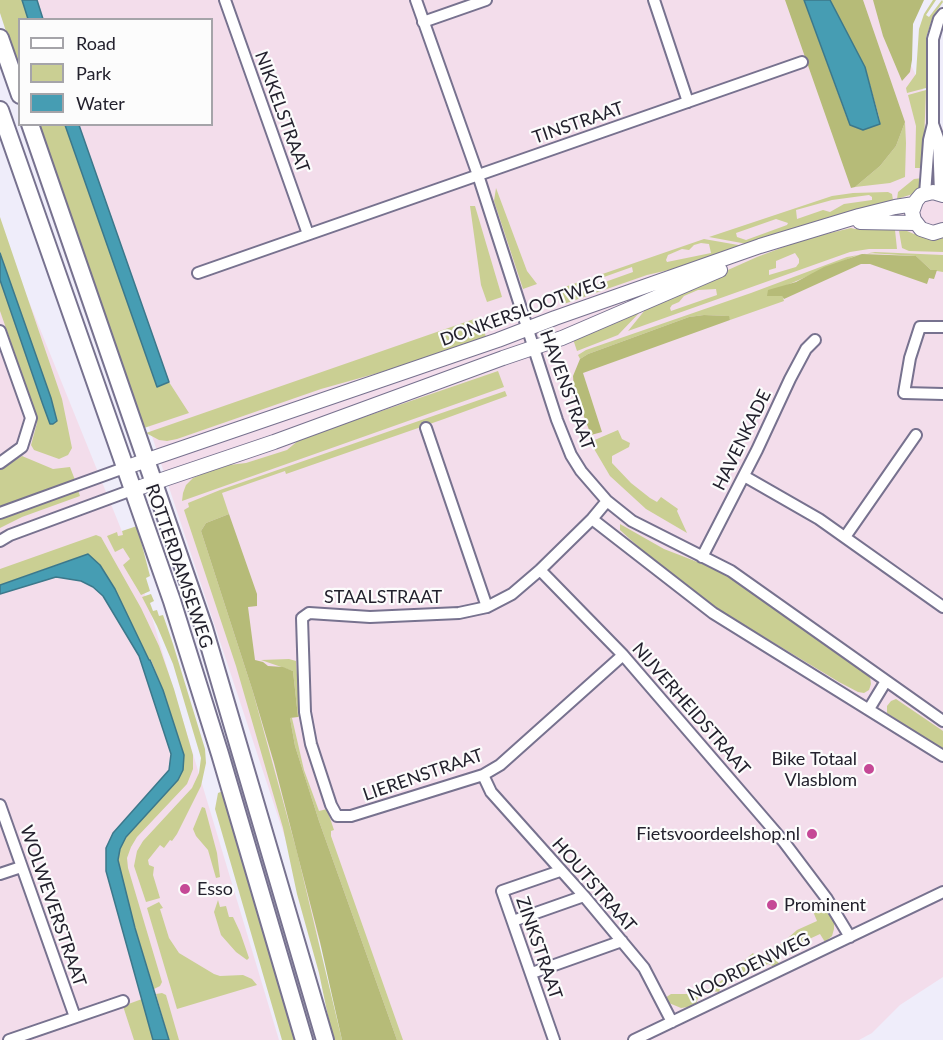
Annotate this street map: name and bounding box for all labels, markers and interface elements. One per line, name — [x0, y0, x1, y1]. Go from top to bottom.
legend — [18, 18, 213, 126]
text: Road — [76, 32, 116, 54]
street label: NIKKELSTRAAT — [250, 48, 314, 176]
text: Park — [76, 62, 111, 84]
text: Water — [76, 92, 125, 114]
street label: TINSTRAAT — [530, 97, 626, 149]
street label: DONKERSLOOTWEG — [437, 271, 609, 351]
street label: HAVENSTRAAT — [535, 327, 599, 453]
street label: HAVENKADE — [708, 386, 776, 494]
street label: ROTTERDAMSEWEG — [141, 481, 217, 651]
street label: STAALSTRAAT — [324, 586, 442, 608]
street label: NIJVERHEIDSTRAAT — [628, 638, 754, 780]
street label: LIERENSTRAAT — [360, 744, 486, 806]
place label: Bike Totaal Vlasblom — [771, 748, 857, 790]
marker: Bike Totaal Vlasblom — [862, 762, 876, 776]
street label: WOLWEVERSTRAAT — [15, 822, 91, 990]
place label: Fietsvoordeelshop.nl — [636, 823, 800, 845]
marker: Fietsvoordeelshop.nl — [805, 827, 819, 841]
street label: HOUTSTRAAT — [547, 834, 641, 936]
place label: Esso — [197, 878, 233, 900]
marker: Esso — [178, 882, 192, 896]
street label: ZINKSTRAAT — [511, 894, 567, 1002]
place label: Prominent — [784, 894, 866, 916]
marker: Prominent — [765, 898, 779, 912]
street label: NOORDENWEG — [684, 928, 814, 1006]

